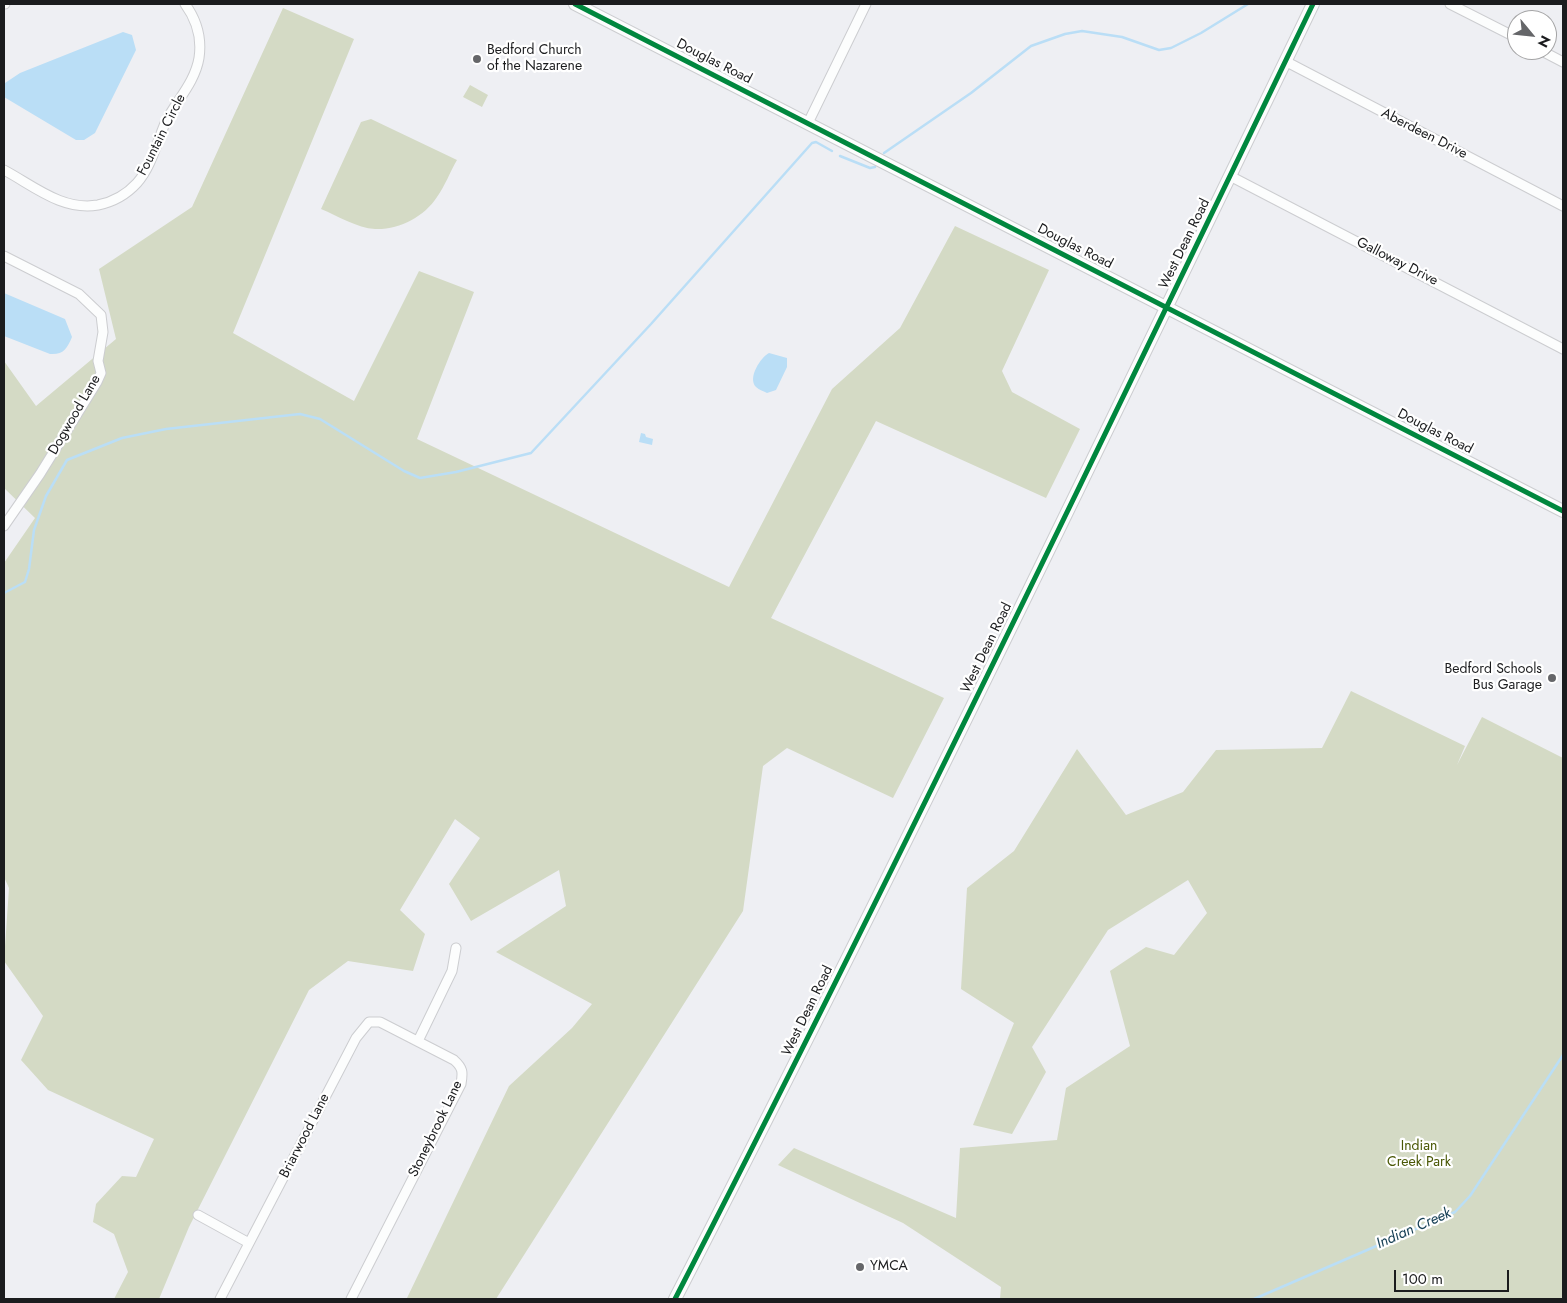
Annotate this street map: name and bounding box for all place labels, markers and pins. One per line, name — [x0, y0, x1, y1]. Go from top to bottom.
place label: Bedford Church of the Nazarene — [487, 43, 582, 75]
marker: Bedford Church of the Nazarene — [471, 53, 483, 65]
place label: Bedford Schools Bus Garage — [1445, 662, 1542, 694]
marker: Bedford Schools Bus Garage — [1546, 672, 1558, 684]
place label: YMCA — [870, 1259, 908, 1275]
marker: YMCA — [854, 1261, 866, 1273]

